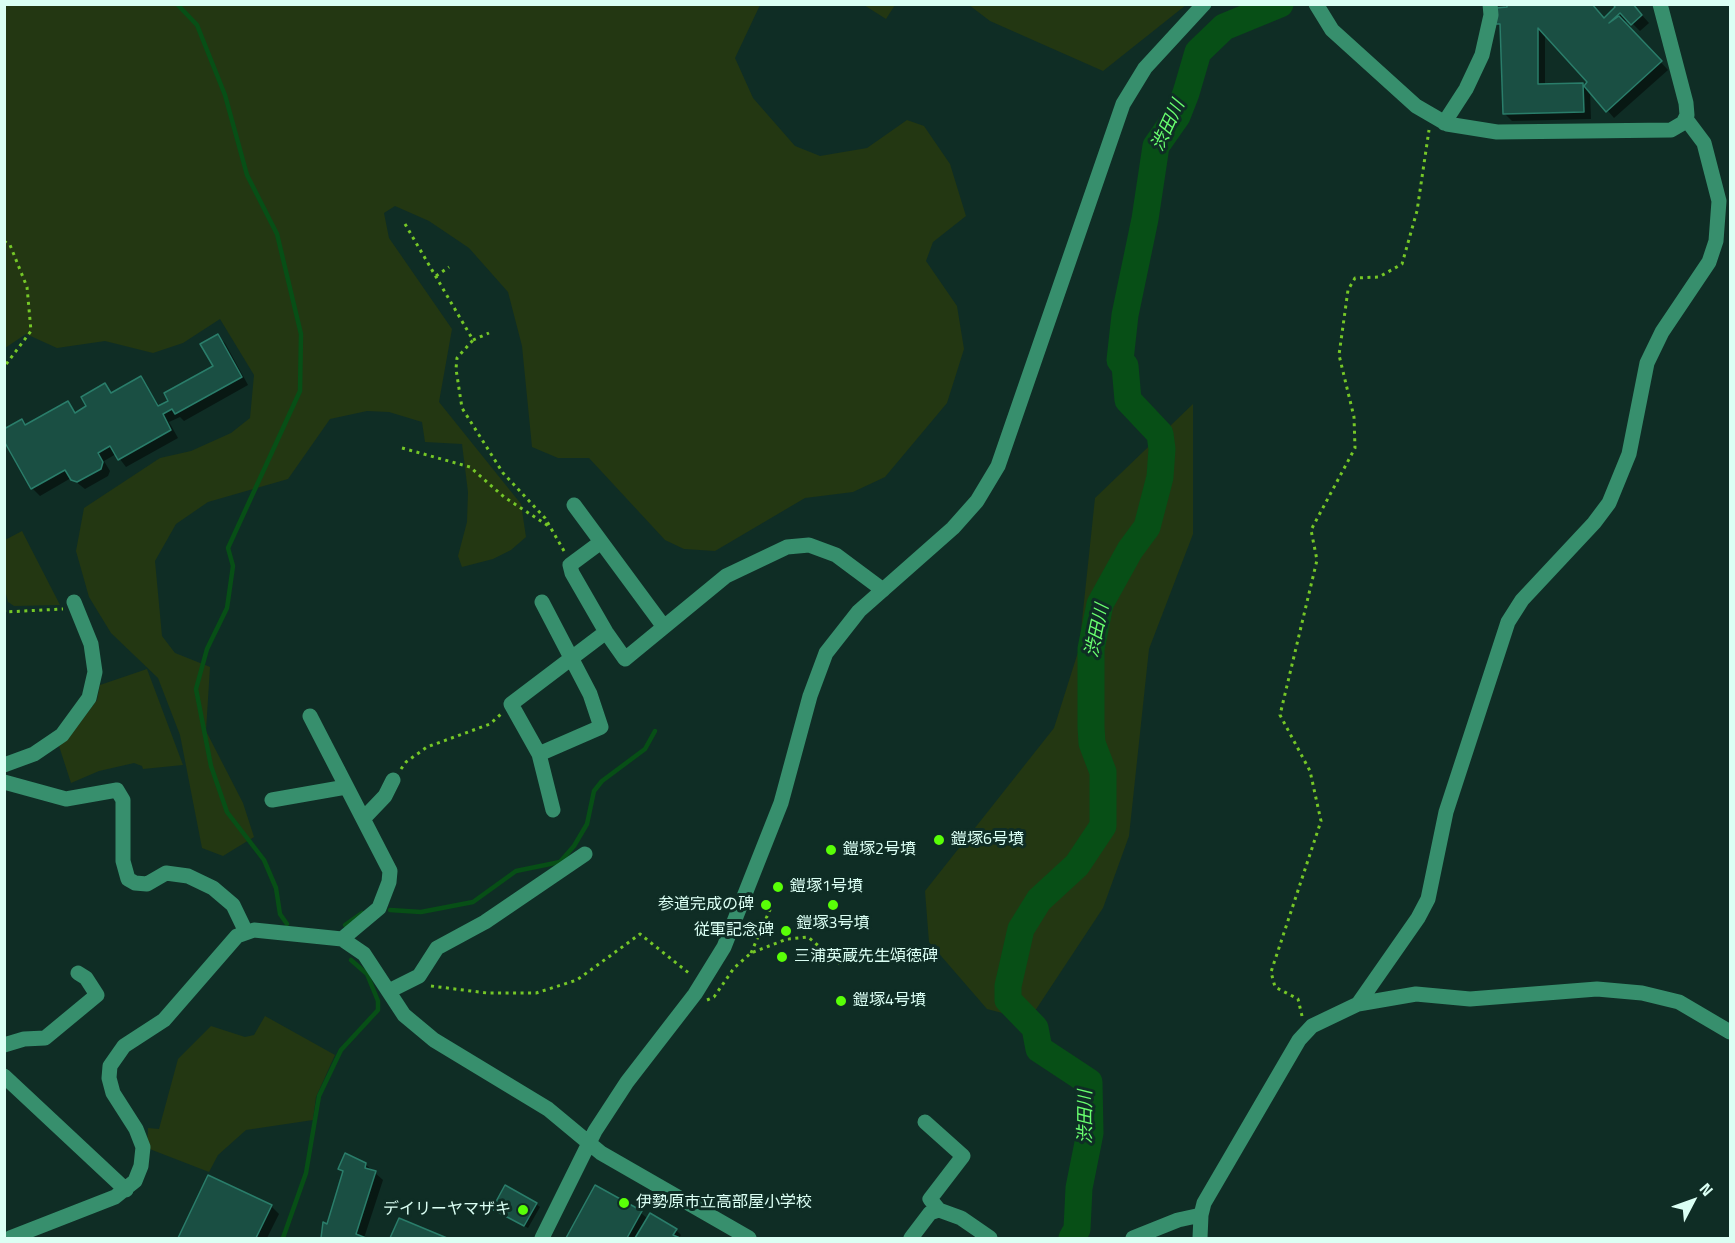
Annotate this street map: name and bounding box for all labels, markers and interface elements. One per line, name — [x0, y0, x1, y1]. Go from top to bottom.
water label: 渋田川 — [1148, 97, 1190, 155]
water label: 渋田川 — [1082, 602, 1114, 660]
place label: 鎧塚6号墳 — [951, 830, 1024, 850]
marker: 鎧塚6号墳 — [932, 833, 946, 847]
place label: 鎧塚2号墳 — [843, 840, 916, 860]
marker: 鎧塚2号墳 — [824, 843, 838, 857]
place label: 鎧塚1号墳 — [790, 877, 863, 897]
marker: 鎧塚1号墳 — [771, 880, 785, 894]
place label: 参道完成の碑 — [658, 895, 754, 915]
marker: 参道完成の碑 — [759, 898, 773, 912]
marker: 鎧塚3号墳 — [826, 898, 840, 912]
place label: 鎧塚3号墳 — [797, 914, 869, 934]
place label: 従軍記念碑 — [694, 921, 774, 941]
marker: 従軍記念碑 — [779, 924, 793, 938]
place label: 三浦英蔵先生頌徳碑 — [794, 947, 938, 967]
marker: 三浦英蔵先生頌徳碑 — [775, 950, 789, 964]
place label: 鎧塚4号墳 — [853, 991, 926, 1011]
marker: 鎧塚4号墳 — [834, 994, 848, 1008]
water label: 渋田川 — [1076, 1090, 1098, 1144]
north arrow — [1663, 1171, 1723, 1231]
text: N — [1694, 1177, 1719, 1201]
place label: 伊勢原市立高部屋小学校 — [636, 1193, 812, 1213]
marker: 伊勢原市立高部屋小学校 — [617, 1196, 631, 1210]
place label: デイリーヤマザキ — [383, 1200, 511, 1220]
marker: デイリーヤマザキ — [516, 1203, 530, 1217]

